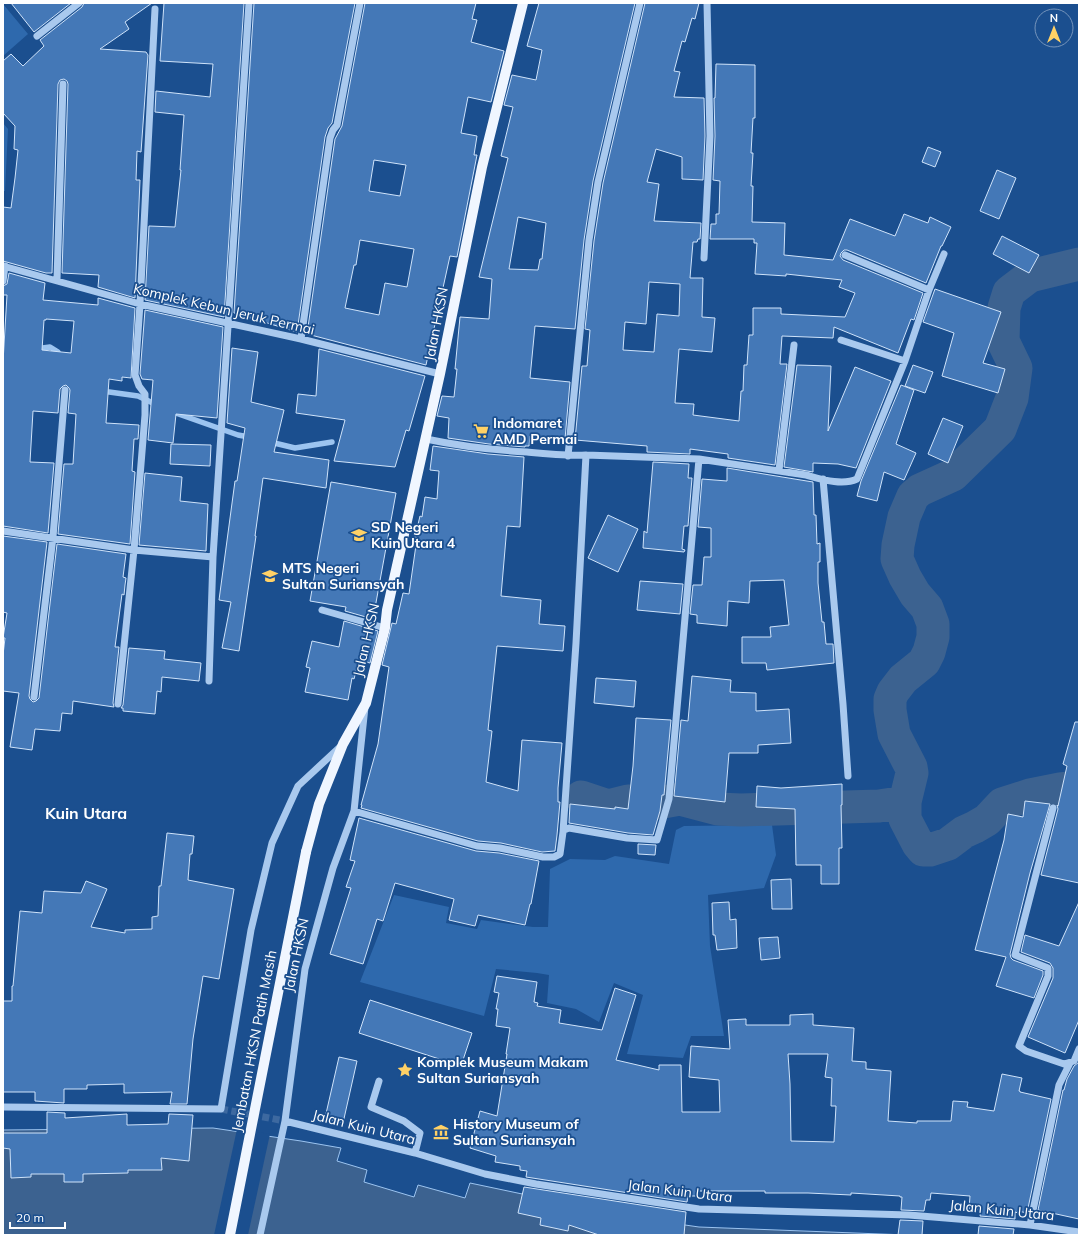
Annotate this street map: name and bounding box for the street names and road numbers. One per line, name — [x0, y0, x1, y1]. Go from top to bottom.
street label: Komplek Kebun Jeruk Permai — [132, 279, 316, 339]
street label: Jalan HKSN — [420, 285, 452, 363]
street label: Jalan HKSN — [349, 601, 383, 679]
street label: Jalan HKSN — [279, 916, 313, 994]
street label: Jembatan HKSN Patih Masih — [228, 949, 280, 1133]
street label: Jalan Kuin Utara — [311, 1106, 417, 1148]
street label: Jalan Kuin Utara — [627, 1176, 733, 1206]
street label: Jalan Kuin Utara — [949, 1196, 1055, 1224]

